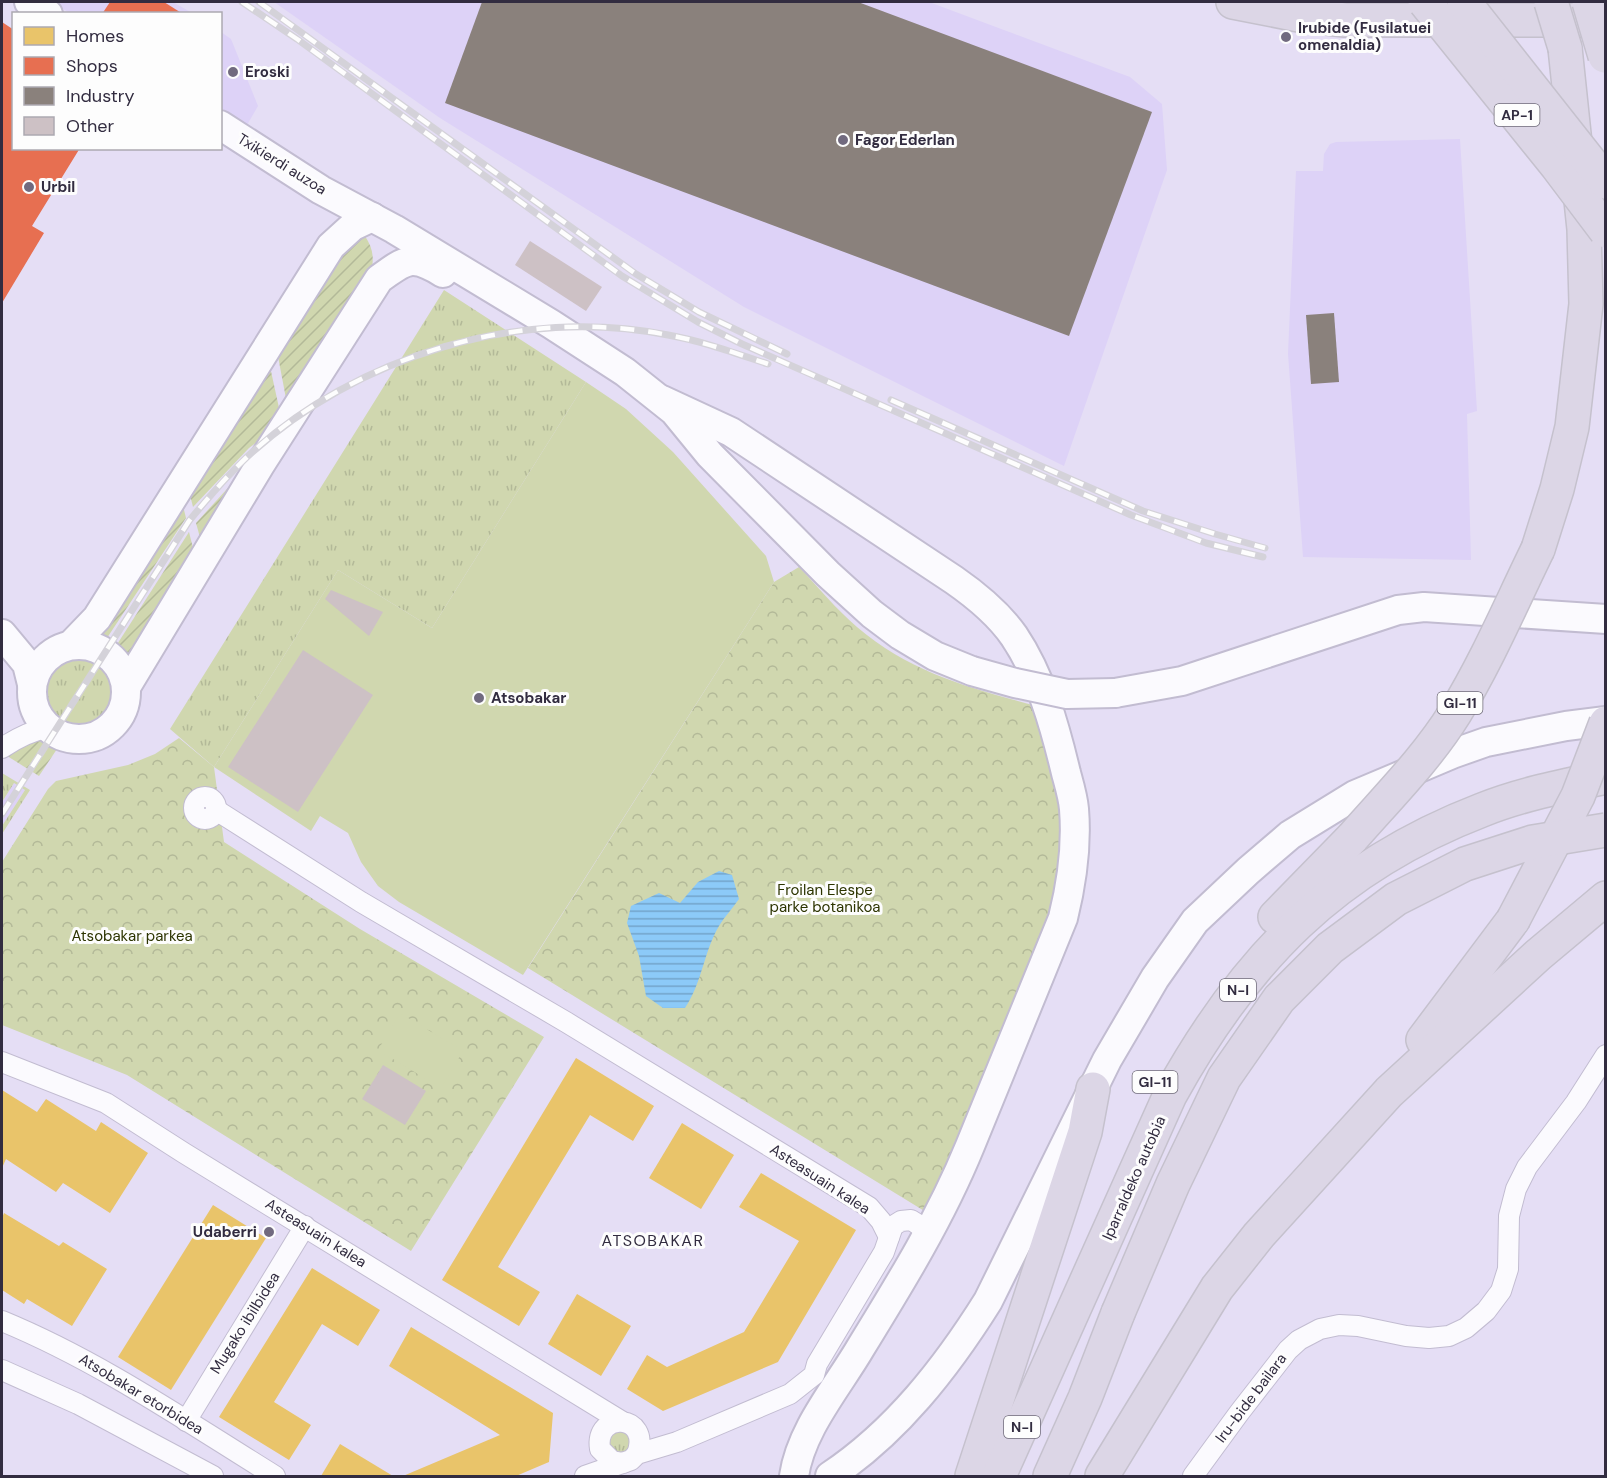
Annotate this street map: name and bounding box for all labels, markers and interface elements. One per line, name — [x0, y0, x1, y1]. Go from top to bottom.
legend — [12, 12, 222, 150]
place label: Irubide (Fusilatuei omenaldia) — [1298, 18, 1431, 55]
text: Homes — [66, 24, 124, 48]
marker: Irubide (Fusilatuei omenaldia) — [1279, 30, 1293, 44]
text: Shops — [66, 54, 118, 78]
place label: Eroski — [245, 62, 290, 82]
marker: Eroski — [226, 65, 240, 79]
text: Industry — [66, 84, 135, 108]
road number: AP-1 — [1494, 104, 1540, 126]
text: Other — [66, 114, 115, 138]
street label: Txikierdi auzoa — [234, 129, 330, 199]
place label: Fagor Ederlan — [855, 130, 955, 150]
marker: Fagor Ederlan — [836, 133, 850, 147]
place label: Urbil — [41, 177, 75, 197]
marker: Urbil — [22, 180, 36, 194]
place label: Atsobakar — [491, 688, 566, 708]
marker: Atsobakar — [472, 691, 486, 705]
road number: GI-11 — [1438, 692, 1482, 714]
park label: Froilan Elespe parke botanikoa — [770, 880, 880, 917]
park label: Atsobakar parkea — [71, 926, 193, 946]
road number: N-I — [1220, 979, 1256, 1001]
road number: GI-11 — [1132, 1071, 1178, 1093]
street label: Iparraldeko autobia — [1098, 1113, 1170, 1243]
street label: Asteasuain kalea — [766, 1139, 874, 1219]
street label: Asteasuain kalea — [262, 1194, 370, 1272]
place label: Udaberri — [193, 1222, 257, 1242]
marker: Udaberri — [262, 1225, 276, 1239]
district label: ATSOBAKAR — [602, 1230, 704, 1251]
street label: Mugako ibilbidea — [206, 1268, 284, 1378]
street label: Atsobakar etorbidea — [75, 1349, 207, 1439]
street label: Iru-bide bailara — [1211, 1349, 1291, 1447]
road number: N-I — [1004, 1416, 1040, 1438]

